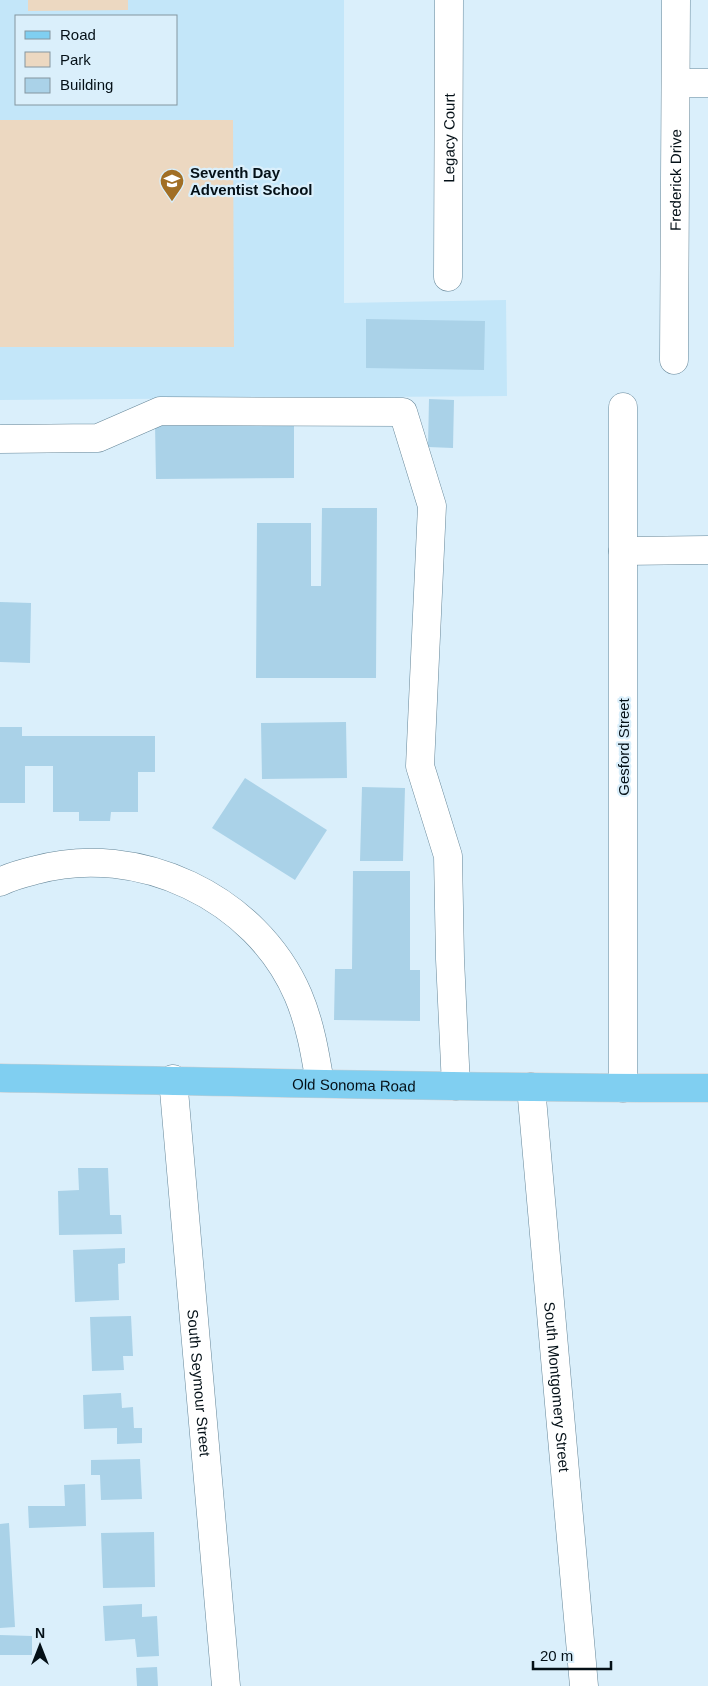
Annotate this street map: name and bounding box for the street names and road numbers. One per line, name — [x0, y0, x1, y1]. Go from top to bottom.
street label: Legacy Court — [440, 93, 457, 183]
street label: Frederick Drive — [666, 129, 684, 231]
street label: Gesford Street — [615, 697, 632, 796]
street label: Old Sonoma Road — [292, 1075, 416, 1094]
street label: South Montgomery Street — [542, 1301, 574, 1474]
street label: South Seymour Street — [185, 1309, 214, 1458]

